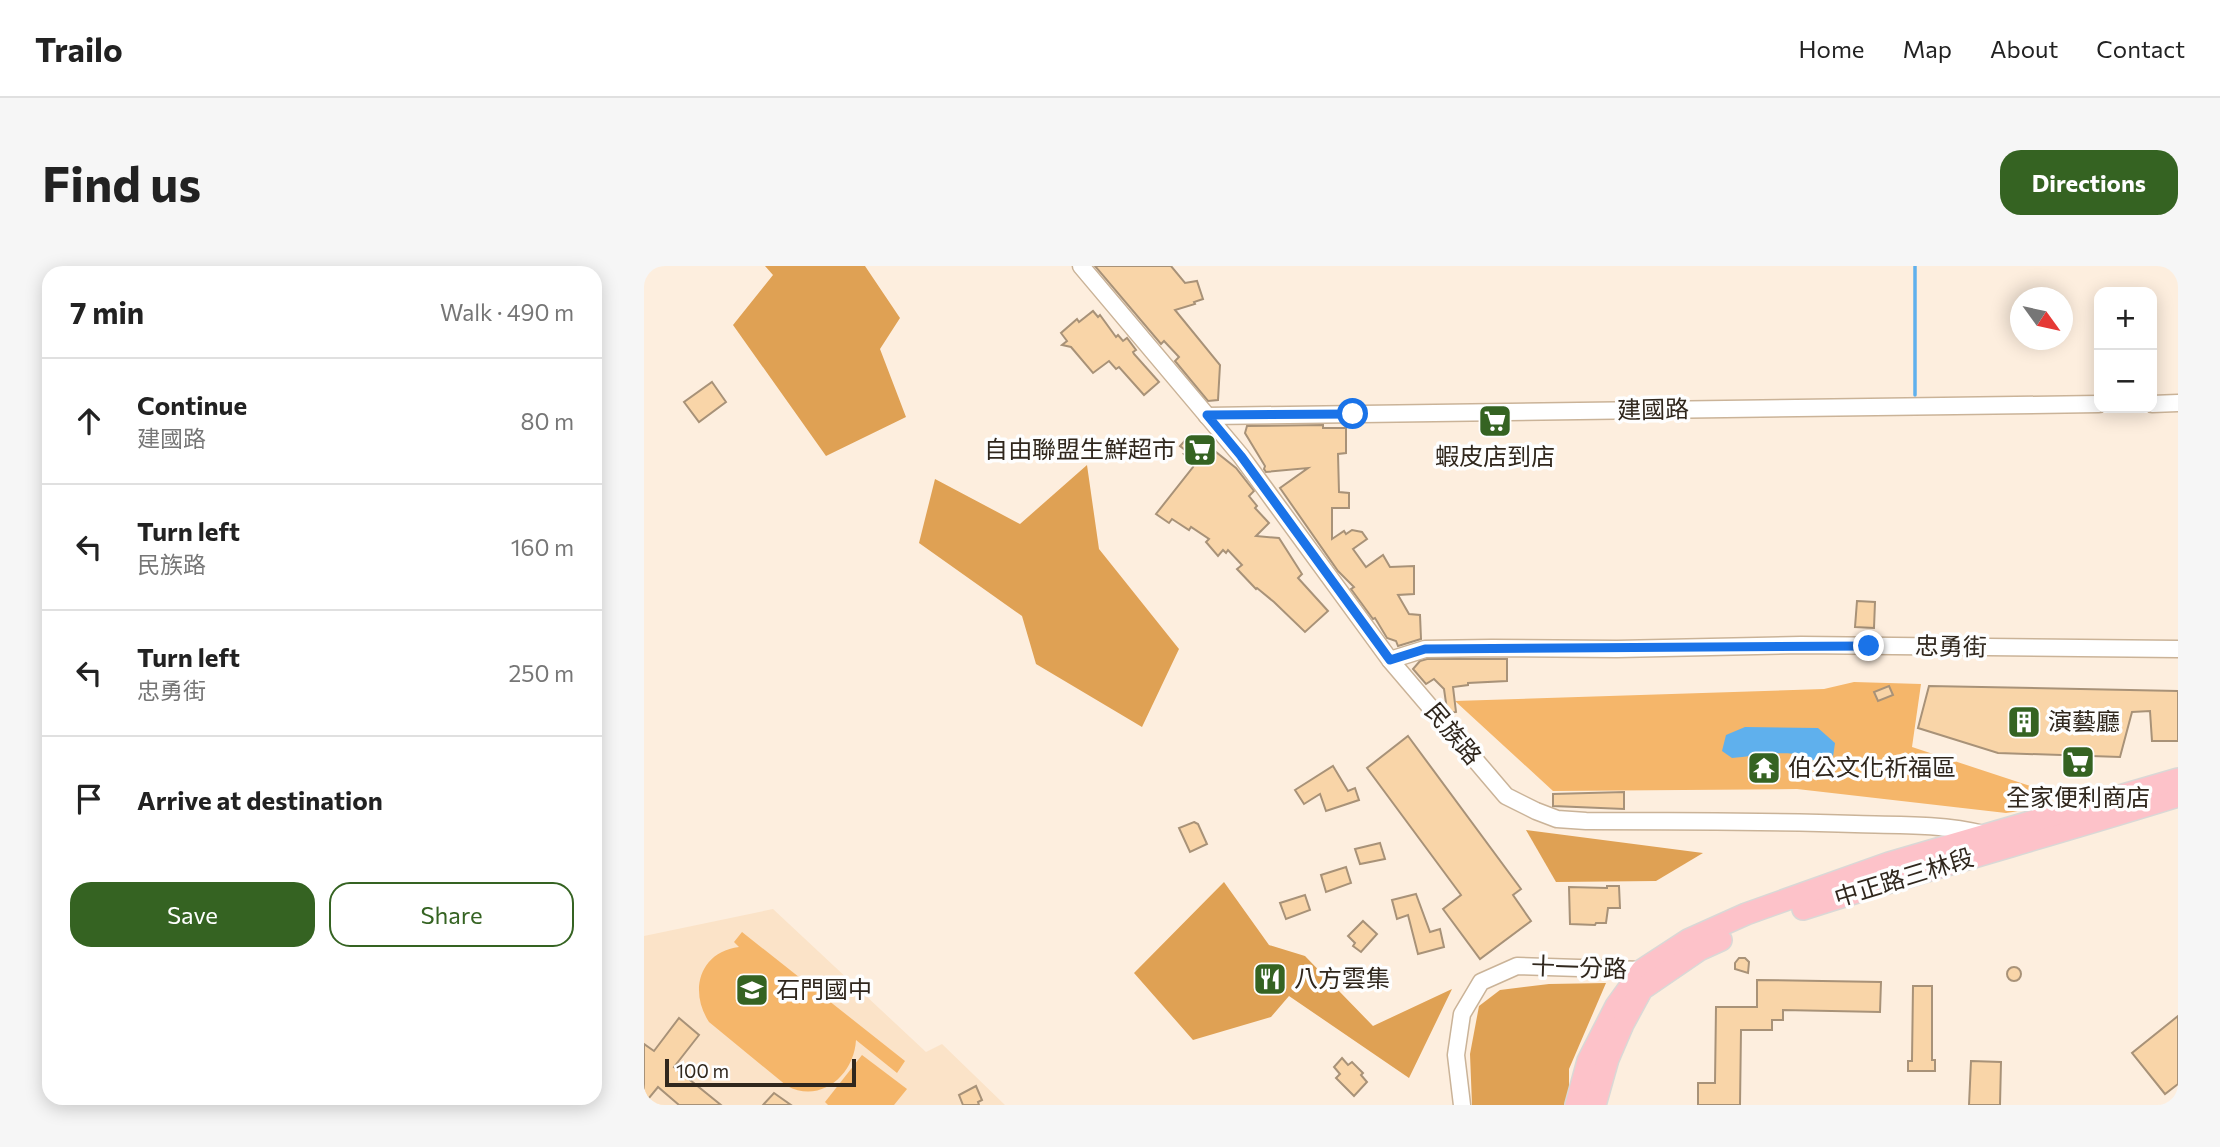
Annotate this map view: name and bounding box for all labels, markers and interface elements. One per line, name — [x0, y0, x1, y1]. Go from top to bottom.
text: Trailo — [35, 28, 123, 69]
text: Home — [1799, 34, 1865, 63]
text: Map — [1903, 34, 1952, 63]
text: About — [1990, 34, 2058, 63]
text: Contact — [2096, 34, 2185, 63]
button: Directions — [2000, 150, 2178, 215]
text: Find us — [42, 152, 201, 212]
north arrow — [2010, 287, 2073, 350]
map controls — [2094, 287, 2157, 413]
button: + — [2094, 287, 2157, 350]
text: 7 min — [70, 293, 144, 330]
text: Walk · 490 m — [440, 298, 574, 326]
button: − — [2094, 350, 2157, 413]
text: Continue — [137, 389, 247, 420]
street label: 建國路 — [1617, 393, 1689, 424]
route start — [1337, 398, 1368, 429]
icon: ahead — [70, 402, 108, 440]
supermarket icon: 蝦皮店到店 — [1476, 402, 1514, 440]
text: 80 m — [521, 407, 574, 435]
text: 建國路 — [137, 424, 206, 452]
supermarket icon: 自由聯盟生鮮超市 — [1181, 431, 1219, 469]
place label: 自由聯盟生鮮超市 — [984, 434, 1176, 463]
place label: 蝦皮店到店 — [1435, 441, 1555, 470]
text: Turn left — [137, 515, 240, 546]
icon: left — [70, 528, 108, 566]
text: 160 m — [511, 533, 574, 561]
text: 民族路 — [137, 550, 206, 578]
route end — [1853, 630, 1884, 661]
street label: 忠勇街 — [1915, 630, 1987, 661]
text: Turn left — [137, 641, 240, 672]
icon: left — [70, 654, 108, 692]
text: 250 m — [509, 659, 574, 687]
text: 忠勇街 — [137, 676, 206, 704]
street label: 民族路 — [1420, 696, 1488, 770]
building icon: 演藝廳 — [2005, 703, 2043, 741]
place label: 演藝廳 — [2048, 706, 2120, 735]
supermarket icon: 全家便利商店 — [2059, 743, 2097, 781]
temple icon: 伯公文化祈福區 — [1745, 749, 1783, 787]
place label: 伯公文化祈福區 — [1788, 752, 1956, 781]
icon: arrive — [70, 780, 108, 818]
place label: 全家便利商店 — [2006, 782, 2150, 811]
text: Arrive at destination — [137, 784, 383, 815]
street label: 中正路三林段 — [1830, 842, 1977, 911]
button: Save — [70, 882, 315, 947]
button: Share — [329, 882, 574, 947]
street label: 十一分路 — [1531, 950, 1628, 983]
restaurant icon: 八方雲集 — [1251, 960, 1289, 998]
place label: 八方雲集 — [1294, 963, 1390, 992]
school or university icon: 石門國中 — [733, 971, 771, 1009]
place label: 石門國中 — [776, 974, 872, 1003]
scale bar — [665, 1056, 856, 1088]
text: 100 m — [676, 1059, 729, 1082]

